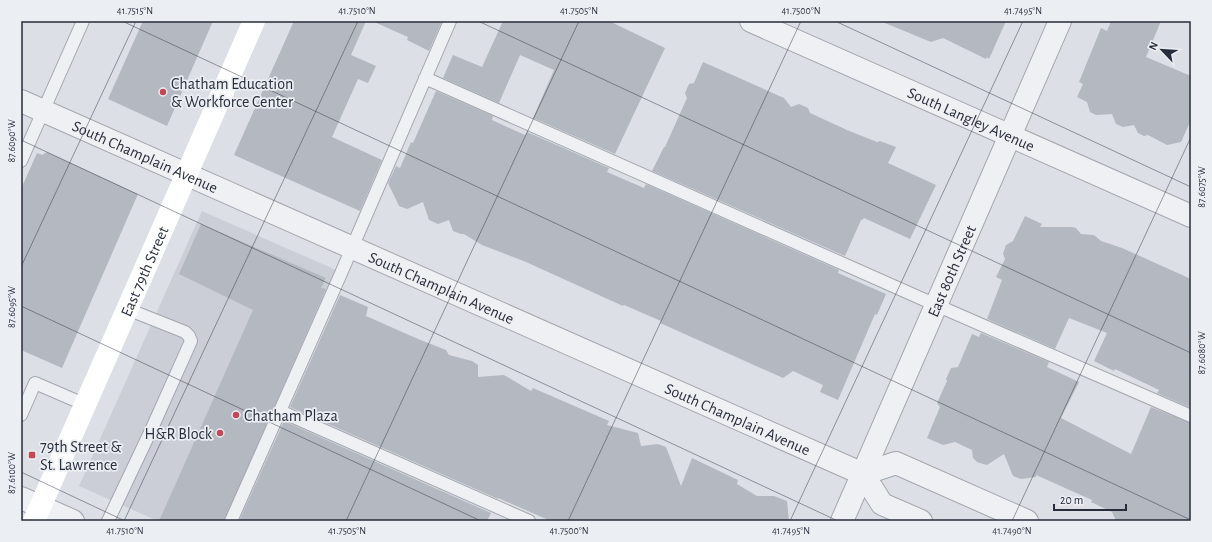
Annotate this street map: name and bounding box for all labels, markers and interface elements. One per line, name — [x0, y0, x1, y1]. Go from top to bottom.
text: 41.7515°N — [117, 6, 153, 16]
text: 41.7510°N — [338, 6, 376, 16]
text: 41.7505°N — [560, 6, 598, 16]
text: 41.7500°N — [781, 6, 821, 16]
text: 41.7495°N — [1004, 6, 1042, 16]
north arrow — [1142, 30, 1182, 70]
text: N — [1147, 40, 1160, 52]
place label: Chatham Education & Workforce Center — [171, 76, 294, 110]
street label: South Langley Avenue — [905, 85, 1037, 155]
marker: Chatham Education & Workforce Center — [158, 87, 168, 97]
street label: South Champlain Avenue — [70, 118, 220, 196]
text: 87.6090°W — [7, 119, 17, 163]
text: 87.6075°W — [1197, 166, 1207, 208]
street label: East 80th Street — [925, 223, 979, 319]
street label: East 79th Street — [118, 224, 172, 319]
street label: South Champlain Avenue — [366, 249, 516, 327]
text: 87.6095°W — [7, 286, 17, 328]
text: 87.6080°W — [1197, 331, 1207, 375]
street label: South Champlain Avenue — [662, 380, 812, 459]
place label: Chatham Plaza — [244, 408, 338, 424]
marker: Chatham Plaza — [231, 410, 241, 420]
place label: H&R Block — [145, 426, 213, 442]
marker: H&R Block — [215, 428, 225, 438]
place label: 79th Street & St. Lawrence — [40, 439, 122, 473]
marker: 79th Street & St. Lawrence — [27, 450, 37, 460]
text: 87.6100°W — [7, 452, 17, 494]
scale bar — [1054, 486, 1126, 512]
text: 20 m — [1060, 494, 1083, 506]
text: 41.7510°N — [106, 526, 144, 536]
text: 41.7505°N — [328, 526, 366, 536]
text: 41.7500°N — [549, 526, 589, 536]
text: 41.7495°N — [772, 526, 810, 536]
text: 41.7490°N — [992, 526, 1032, 536]

